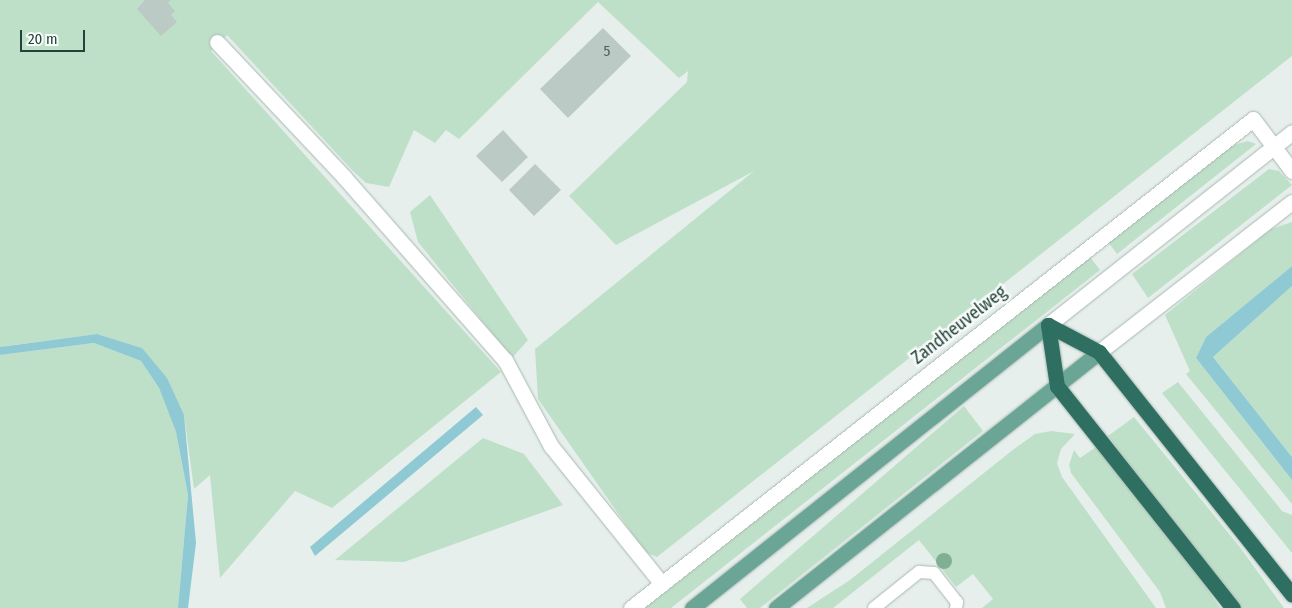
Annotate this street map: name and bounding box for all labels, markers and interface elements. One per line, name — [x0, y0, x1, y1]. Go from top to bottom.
scale bar — [22, 20, 88, 52]
text: 20 m — [28, 30, 58, 48]
house number: 5 — [604, 43, 610, 61]
street label: Zandheuvelweg — [907, 281, 1011, 369]

